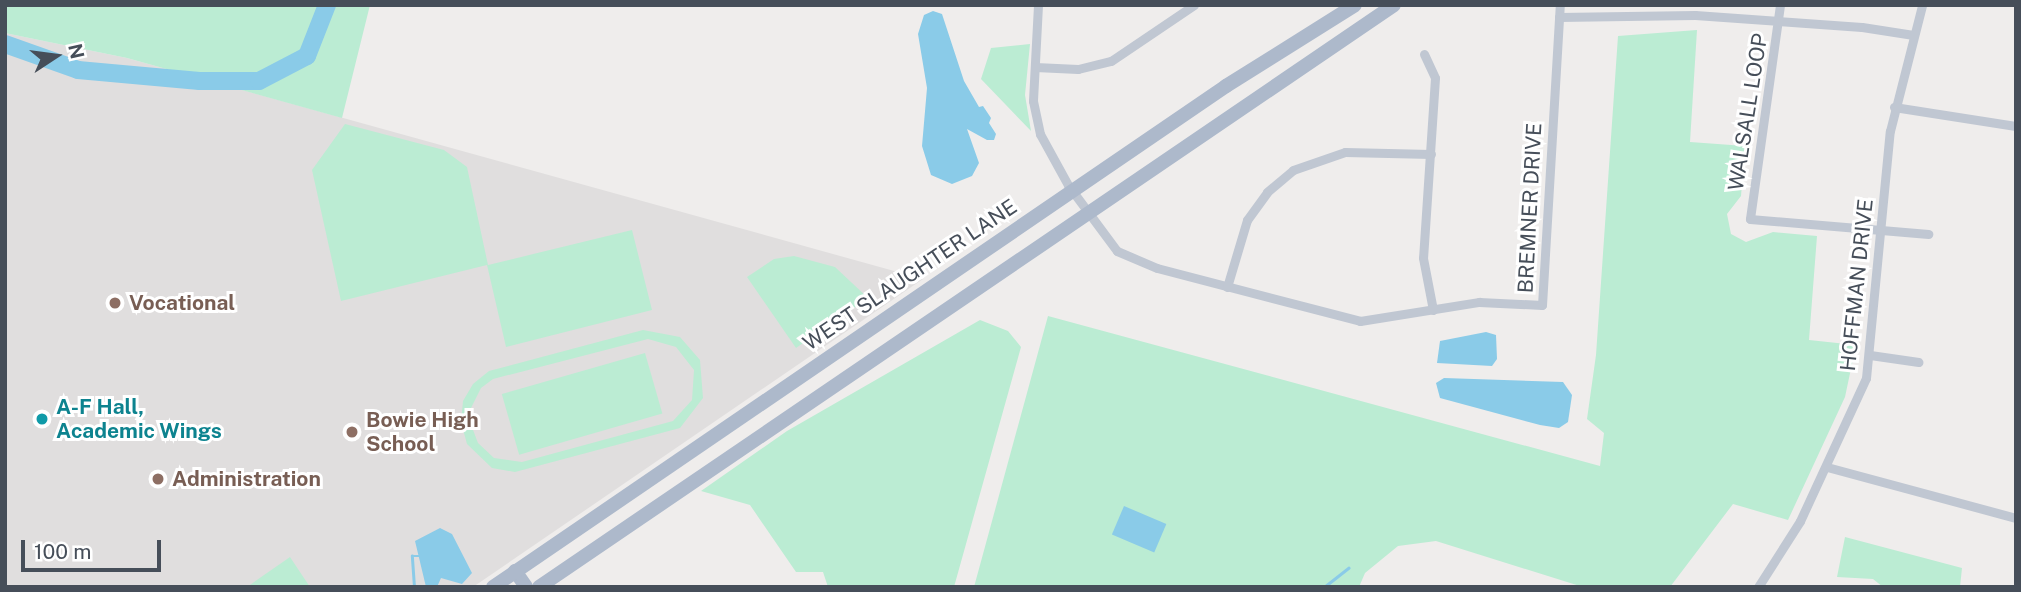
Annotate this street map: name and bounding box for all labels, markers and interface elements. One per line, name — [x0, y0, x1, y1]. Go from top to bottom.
north arrow — [21, 21, 91, 91]
street label: WALSALL LOOP — [1723, 32, 1773, 192]
text: N — [64, 42, 89, 61]
street label: BREMNER DRIVE — [1513, 122, 1547, 294]
street label: WEST SLAUGHTER LANE — [798, 194, 1022, 356]
street label: HOFFMAN DRIVE — [1835, 198, 1879, 372]
place label: Vocational — [129, 290, 235, 316]
marker: Vocational — [107, 295, 123, 311]
place label: A-F Hall, Academic Wings — [56, 394, 222, 444]
place label: Bowie High School — [366, 407, 479, 457]
marker: A-F Hall, Academic Wings — [34, 411, 50, 427]
marker: Bowie High School — [344, 424, 360, 440]
place label: Administration — [172, 466, 321, 492]
marker: Administration — [150, 471, 166, 487]
scale bar — [24, 526, 164, 570]
text: 100 m — [34, 539, 91, 564]

